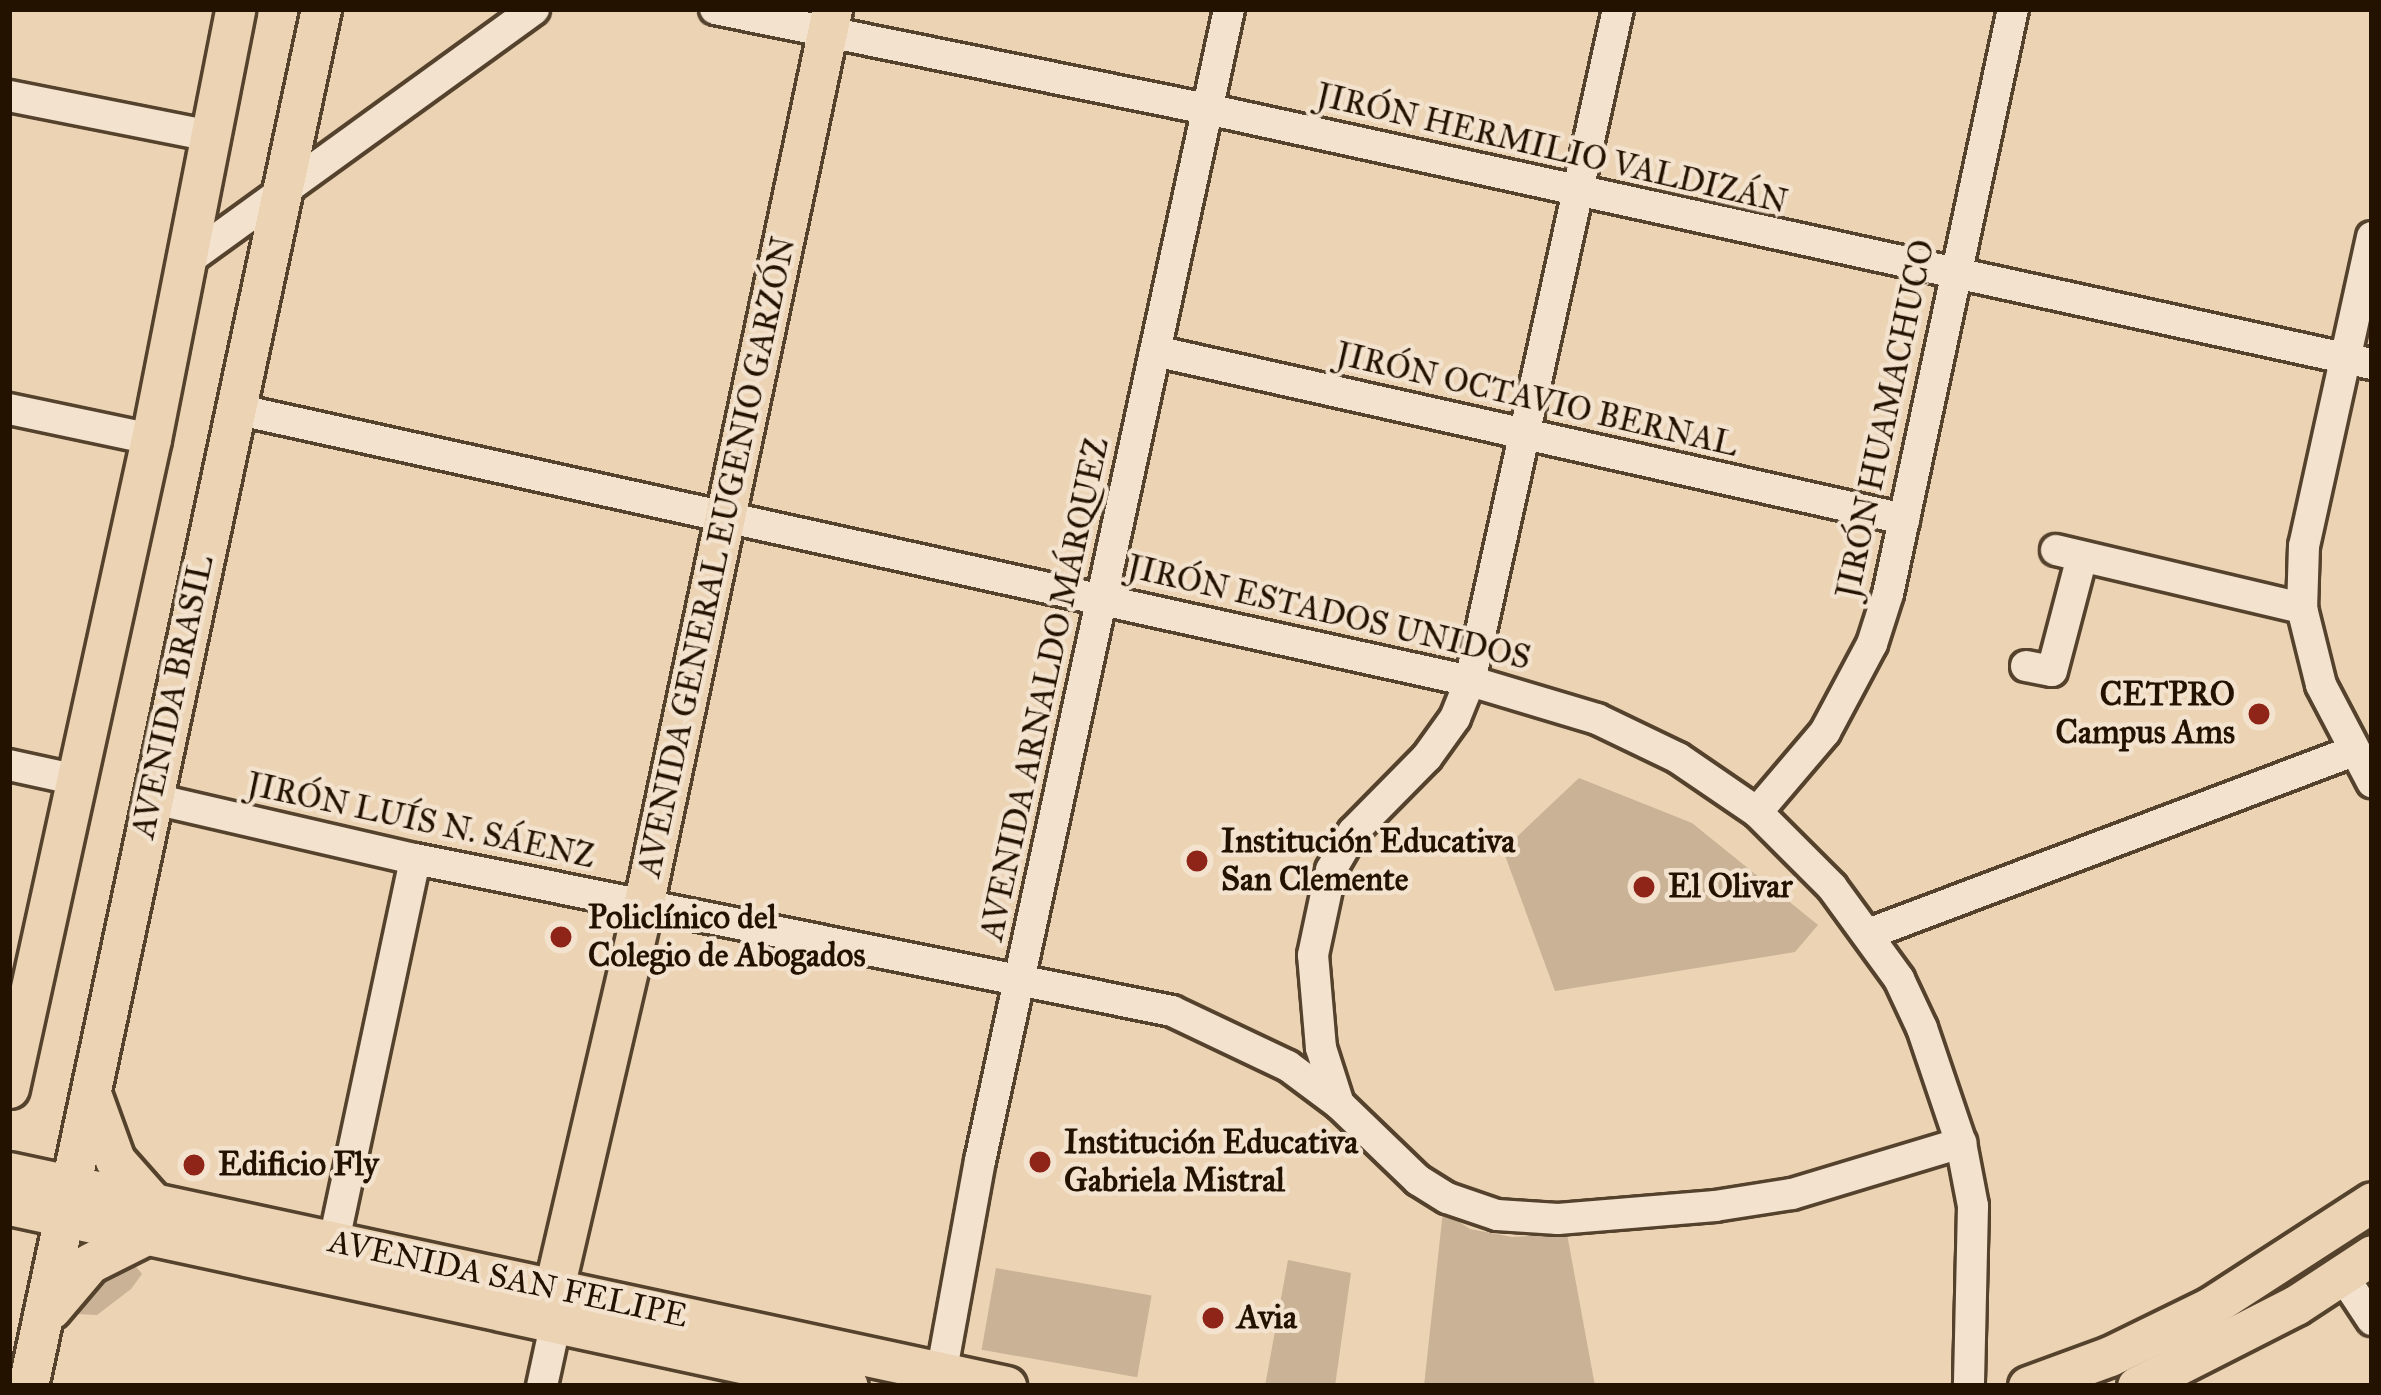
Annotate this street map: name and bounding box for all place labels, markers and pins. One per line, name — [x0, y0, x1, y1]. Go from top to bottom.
place label: CETPRO Campus Ams — [2056, 675, 2235, 753]
marker: CETPRO Campus Ams — [2246, 701, 2272, 727]
place label: Institución Educativa San Clemente — [1221, 822, 1515, 900]
marker: Institución Educativa San Clemente — [1184, 848, 1210, 874]
place label: El Olivar — [1668, 867, 1793, 907]
marker: El Olivar — [1631, 874, 1657, 900]
place label: Policlínico del Colegio de Abogados — [588, 898, 865, 976]
marker: Policlínico del Colegio de Abogados — [545, 921, 577, 953]
place label: Institución Educativa Gabriela Mistral — [1064, 1123, 1358, 1201]
place label: Edificio Fly — [218, 1145, 379, 1185]
marker: Institución Educativa Gabriela Mistral — [1027, 1149, 1053, 1175]
marker: Edificio Fly — [181, 1152, 207, 1178]
place label: Avia — [1237, 1298, 1297, 1338]
marker: Avia — [1200, 1305, 1226, 1331]

